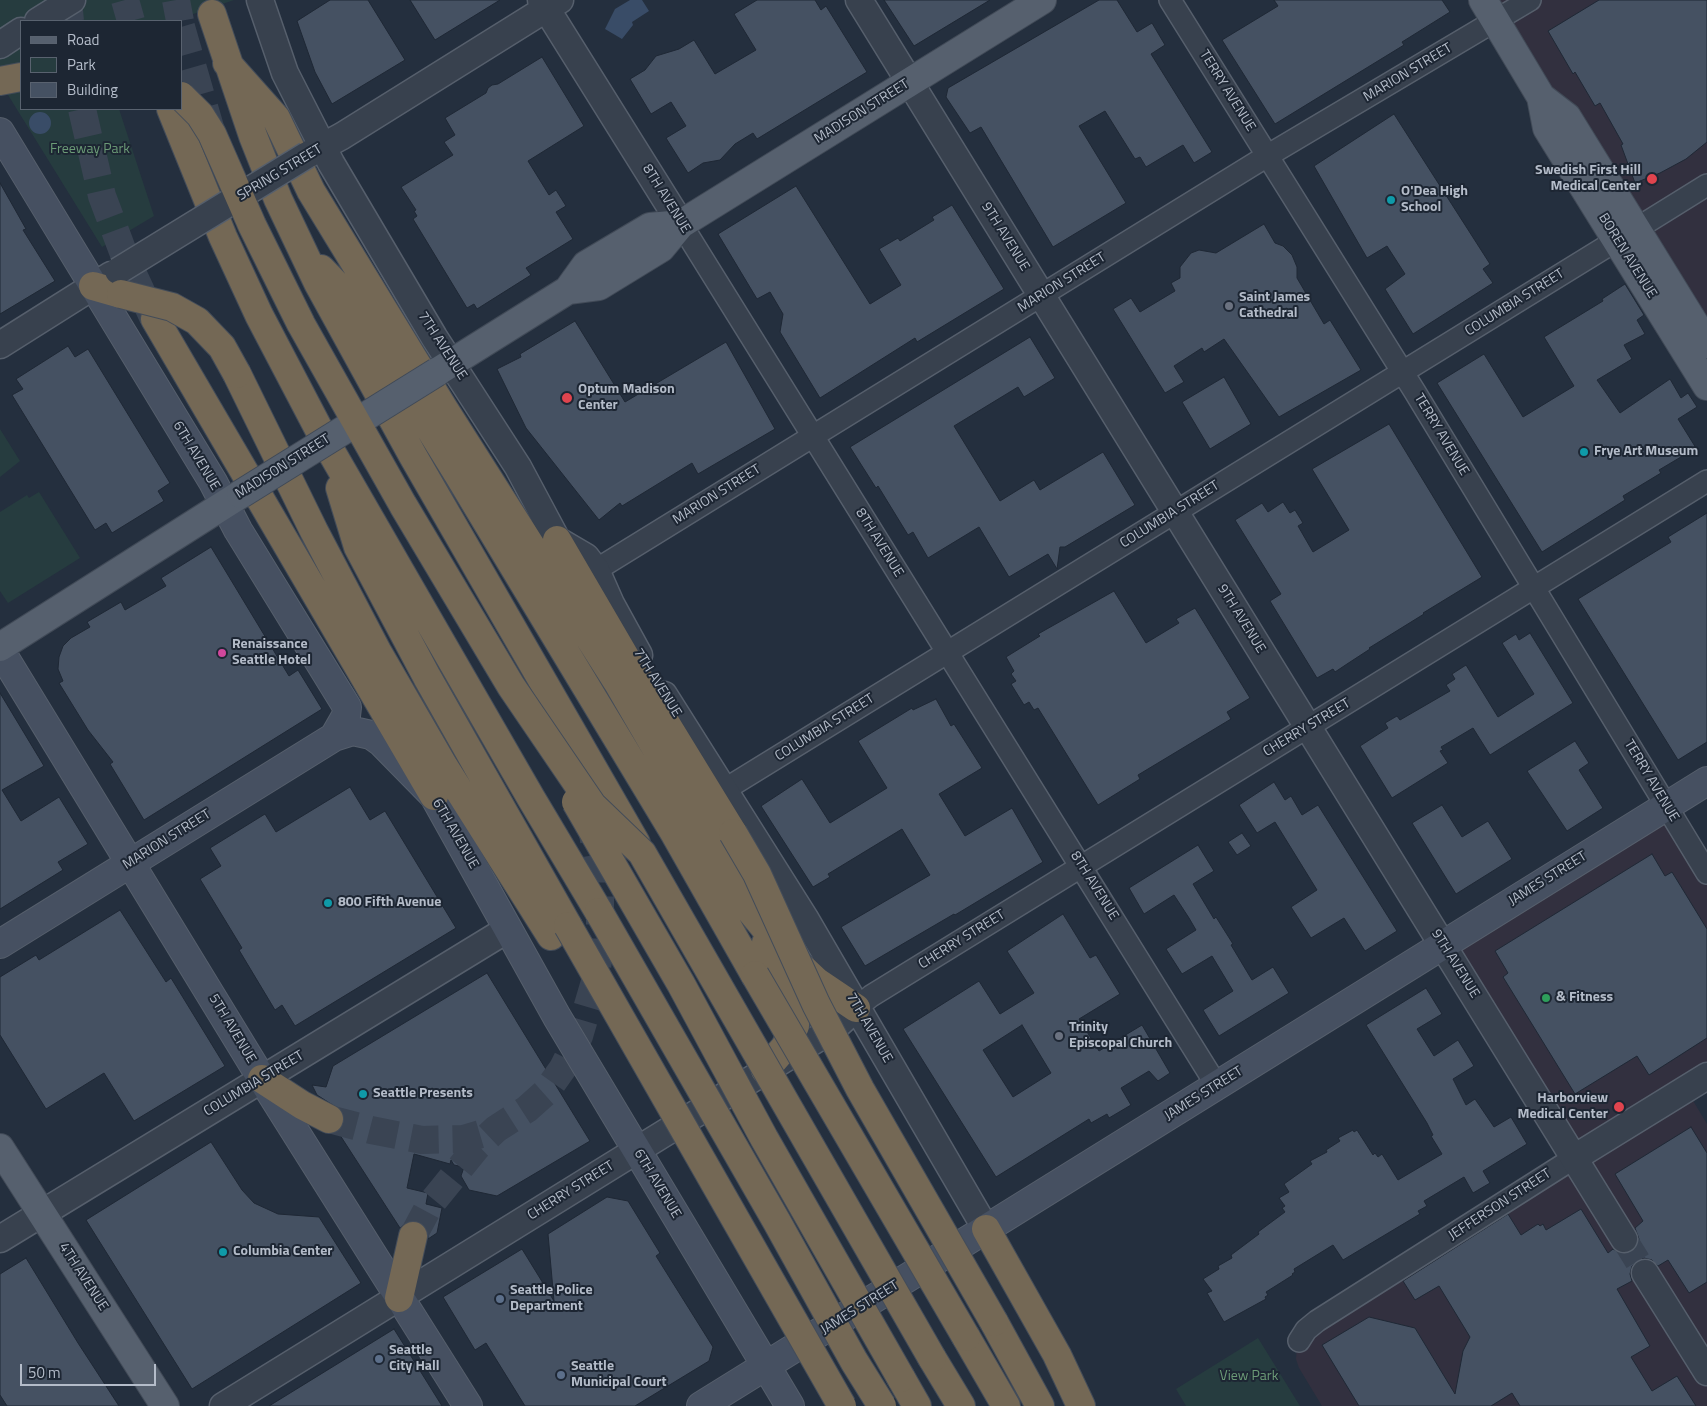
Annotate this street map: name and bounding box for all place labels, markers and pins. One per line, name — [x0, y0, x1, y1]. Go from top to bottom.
place label: Swedish First Hill Medical Center — [1535, 163, 1641, 196]
marker: Swedish First Hill Medical Center — [1645, 172, 1659, 186]
place label: O'Dea High School — [1401, 184, 1468, 216]
marker: O'Dea High School — [1385, 194, 1397, 206]
place label: Saint James Cathedral — [1239, 290, 1310, 322]
marker: Saint James Cathedral — [1223, 300, 1235, 312]
place label: Optum Madison Center — [578, 382, 675, 414]
marker: Optum Madison Center — [560, 391, 574, 405]
place label: Frye Art Museum — [1594, 444, 1698, 460]
marker: Frye Art Museum — [1578, 446, 1590, 458]
place label: Renaissance Seattle Hotel — [232, 637, 311, 670]
marker: Renaissance Seattle Hotel — [216, 647, 228, 659]
place label: 800 Fifth Avenue — [338, 895, 441, 911]
marker: 800 Fifth Avenue — [322, 897, 334, 909]
place label: & Fitness — [1556, 990, 1613, 1006]
marker: & Fitness — [1540, 992, 1552, 1004]
place label: Trinity Episcopal Church — [1069, 1020, 1172, 1052]
marker: Trinity Episcopal Church — [1053, 1030, 1065, 1042]
place label: Seattle Presents — [373, 1086, 473, 1102]
marker: Seattle Presents — [357, 1088, 369, 1100]
place label: Harborview Medical Center — [1518, 1091, 1608, 1124]
marker: Harborview Medical Center — [1612, 1100, 1626, 1114]
place label: Columbia Center — [233, 1244, 332, 1260]
marker: Columbia Center — [217, 1246, 229, 1258]
place label: Seattle Police Department — [510, 1283, 593, 1315]
marker: Seattle Police Department — [494, 1293, 506, 1305]
place label: Seattle City Hall — [389, 1343, 440, 1375]
marker: Seattle City Hall — [373, 1353, 385, 1365]
place label: Seattle Municipal Court — [571, 1359, 667, 1391]
marker: Seattle Municipal Court — [555, 1369, 567, 1381]

